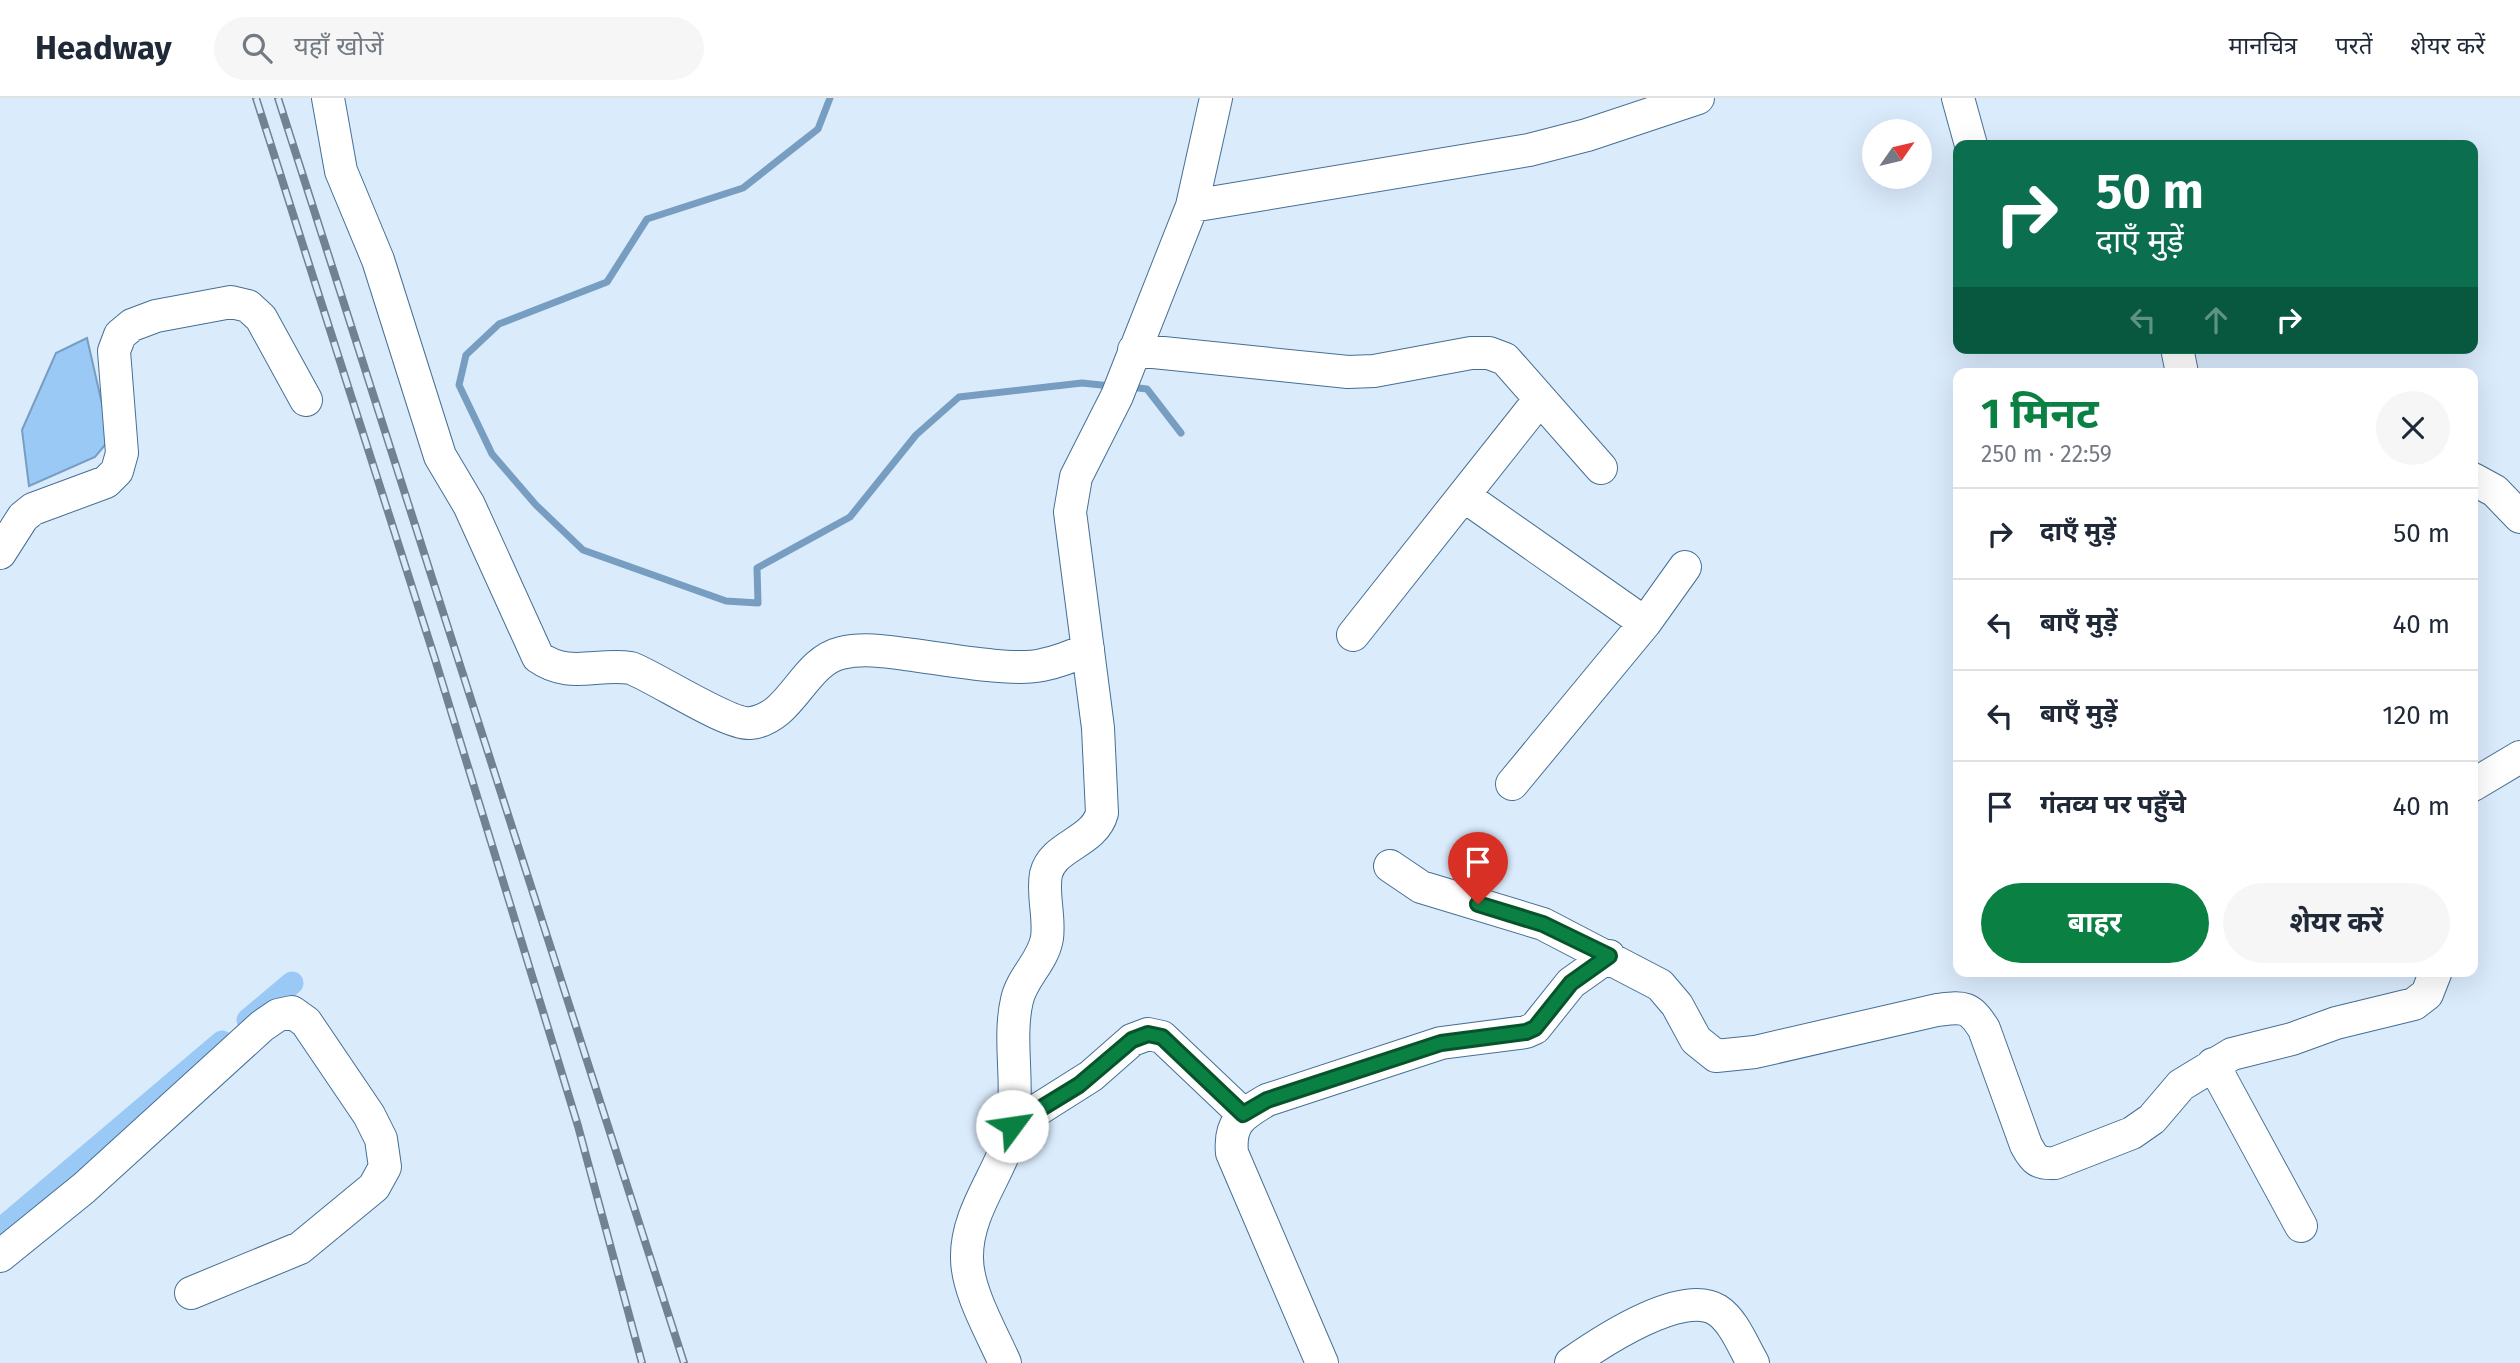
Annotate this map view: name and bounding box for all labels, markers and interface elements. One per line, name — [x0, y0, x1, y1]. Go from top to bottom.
search box — [214, 17, 704, 80]
text: Headway — [35, 28, 172, 68]
icon: search — [238, 29, 276, 67]
text: यहाँ खोजें — [294, 31, 384, 62]
text: मानचित्र — [2229, 32, 2297, 60]
text: परतें — [2335, 32, 2372, 60]
text: शेयर करें — [2410, 32, 2485, 60]
north arrow — [1862, 119, 1932, 189]
map controls — [1862, 119, 1932, 189]
text: 50 m — [2096, 162, 2204, 221]
icon: right — [1981, 168, 2072, 259]
text: दाएँ मुड़ें — [2096, 222, 2184, 260]
icon: left — [2124, 301, 2162, 339]
icon: ahead — [2197, 301, 2235, 339]
icon: right — [2270, 301, 2308, 339]
text: 1 मिनट — [1981, 389, 2099, 439]
button: close — [2376, 391, 2450, 465]
text: 250 m · 22:59 — [1981, 440, 2112, 468]
icon: right — [1981, 515, 2019, 553]
text: दाएँ मुड़ें — [2040, 516, 2116, 547]
text: 50 m — [2393, 518, 2450, 549]
icon: left — [1981, 606, 2019, 644]
text: बाएँ मुड़ें — [2040, 607, 2117, 638]
text: 40 m — [2392, 609, 2450, 640]
icon: left — [1981, 697, 2019, 735]
text: बाएँ मुड़ें — [2040, 698, 2117, 729]
text: 120 m — [2382, 700, 2450, 731]
icon: arrive — [1981, 788, 2019, 826]
text: गंतव्य पर पहुँचे — [2040, 789, 2186, 820]
text: 40 m — [2392, 791, 2450, 822]
pin — [1448, 832, 1508, 904]
icon: arrive — [1459, 843, 1497, 881]
button: बाहर — [1981, 883, 2209, 963]
button: शेयर करें — [2223, 883, 2450, 963]
position arrow — [975, 1089, 1049, 1163]

